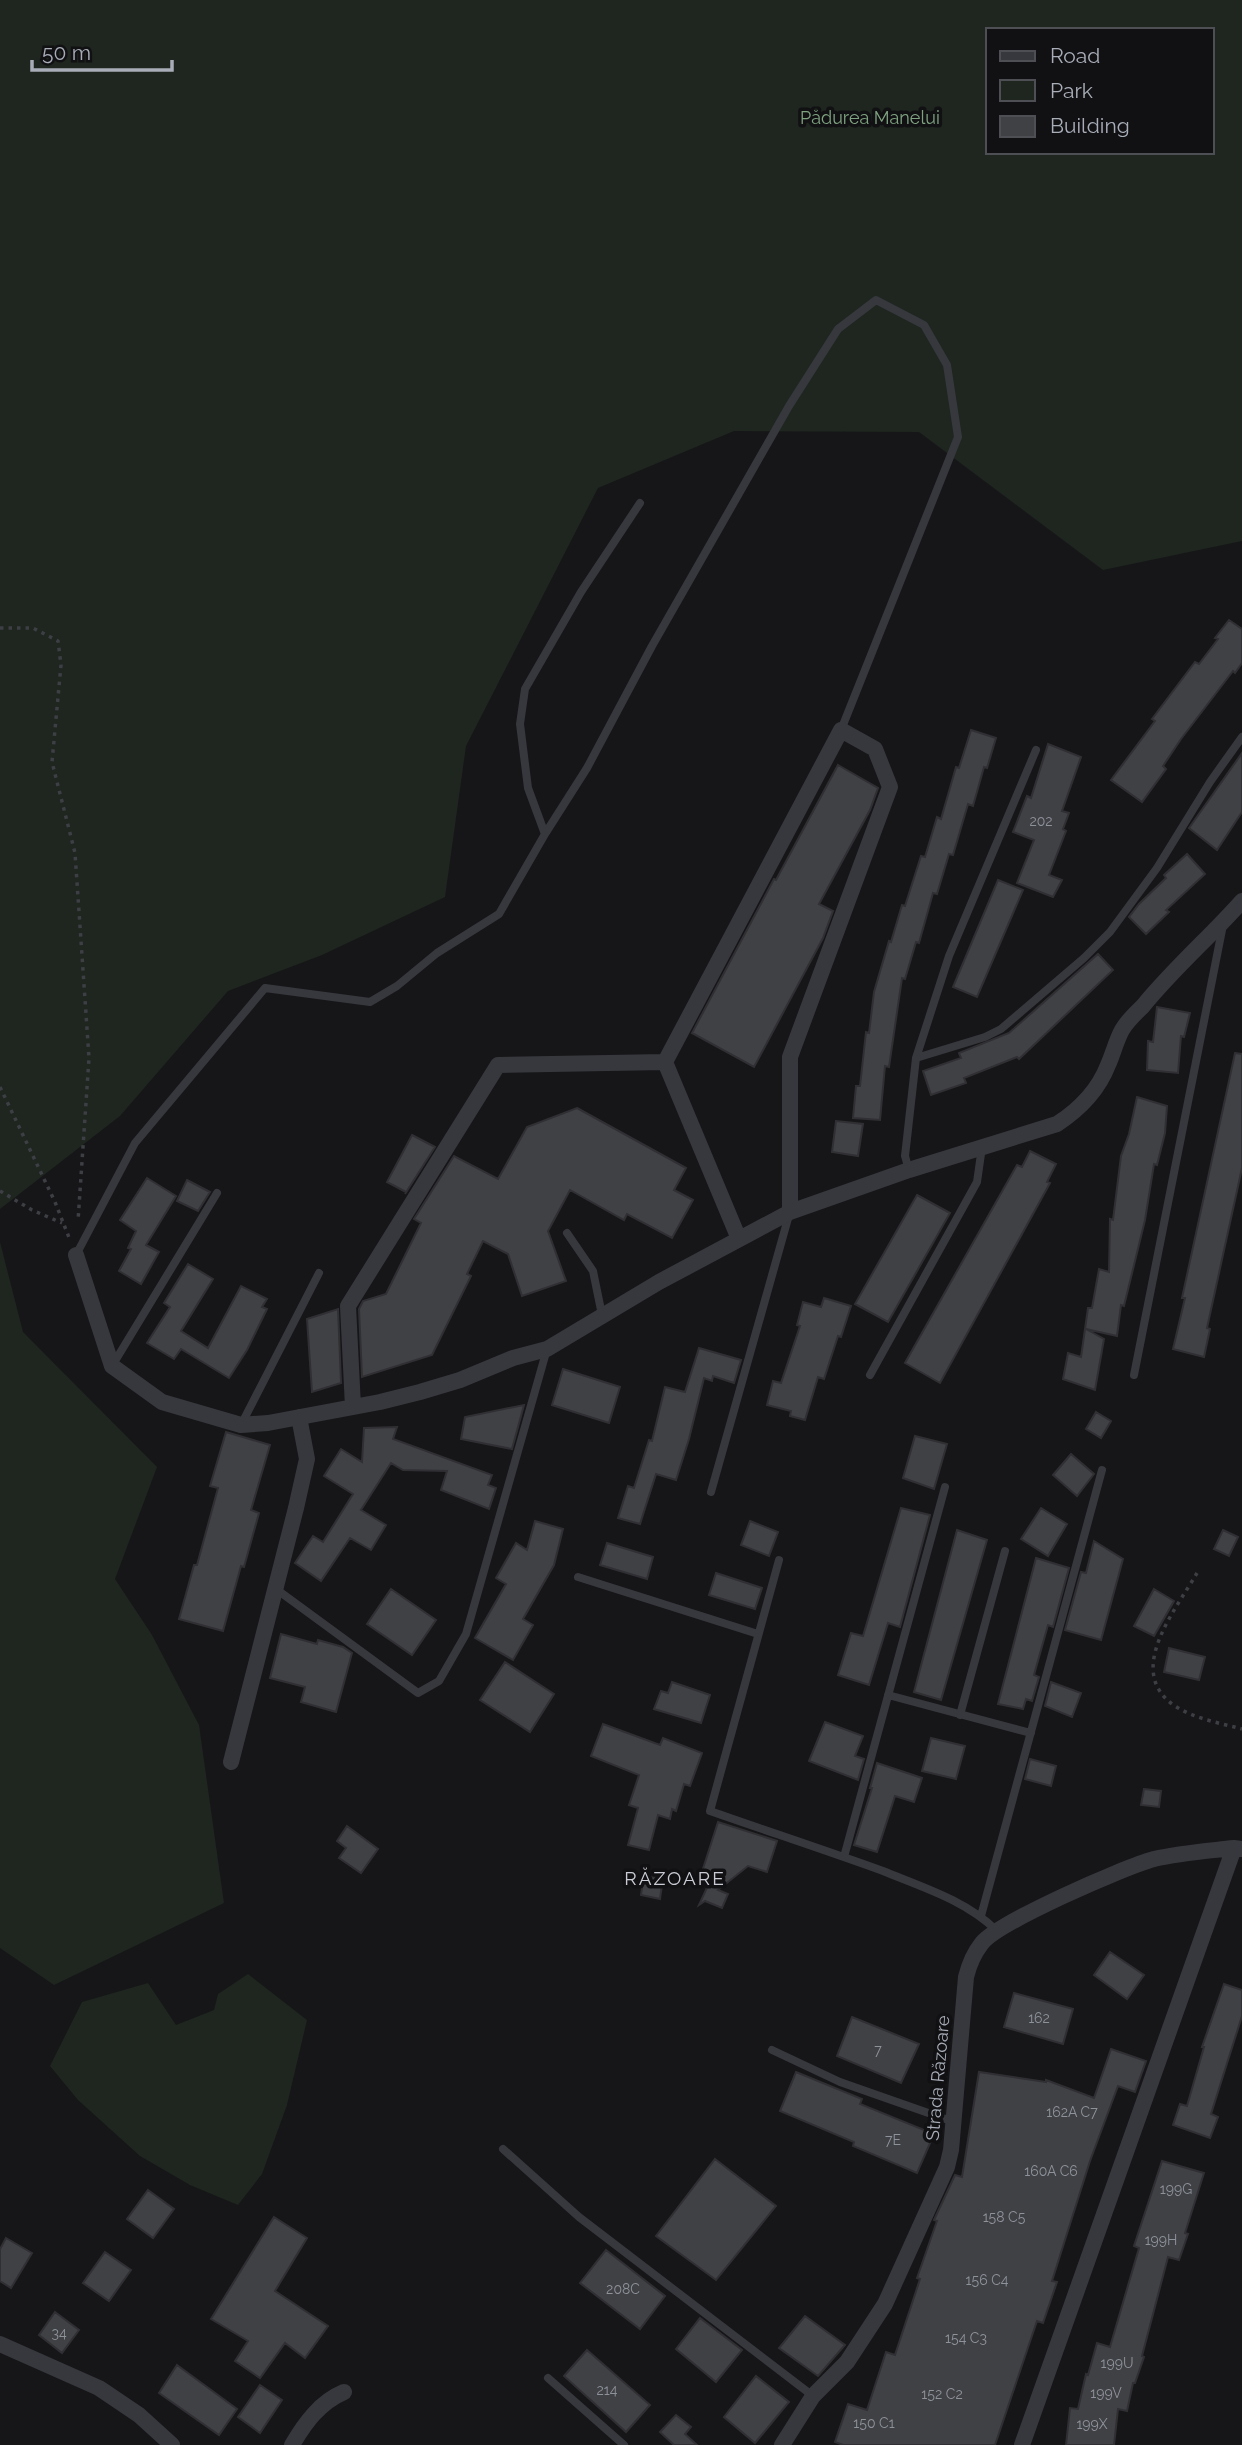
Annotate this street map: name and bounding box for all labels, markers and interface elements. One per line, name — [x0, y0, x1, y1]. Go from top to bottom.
scale bar — [32, 28, 172, 72]
legend — [986, 28, 1214, 154]
text: 50 m — [42, 40, 91, 65]
text: Road — [1050, 43, 1100, 68]
text: Park — [1050, 78, 1093, 103]
park label: Pădurea Manelui — [800, 107, 940, 128]
text: Building — [1050, 113, 1130, 138]
house number: 202 — [1029, 813, 1053, 829]
district label: RĂZOARE — [624, 1867, 726, 1889]
house number: 162 — [1028, 2010, 1050, 2026]
street label: Strada Răzoare — [922, 2014, 953, 2141]
house number: 7 — [874, 2042, 882, 2058]
house number: 162A C7 — [1046, 2104, 1098, 2120]
house number: 7E — [885, 2132, 901, 2148]
house number: 160A C6 — [1024, 2163, 1078, 2179]
house number: 199G — [1160, 2181, 1192, 2197]
house number: 158 C5 — [983, 2209, 1026, 2225]
house number: 199H — [1145, 2232, 1177, 2248]
house number: 156 C4 — [966, 2272, 1009, 2288]
house number: 208C — [606, 2281, 640, 2297]
house number: 34 — [51, 2325, 67, 2341]
house number: 154 C3 — [945, 2330, 987, 2346]
house number: 199U — [1101, 2355, 1133, 2371]
house number: 214 — [597, 2382, 618, 2398]
house number: 199V — [1090, 2385, 1122, 2401]
house number: 152 C2 — [921, 2386, 963, 2402]
house number: 150 C1 — [853, 2415, 895, 2431]
house number: 199X — [1076, 2416, 1108, 2432]

